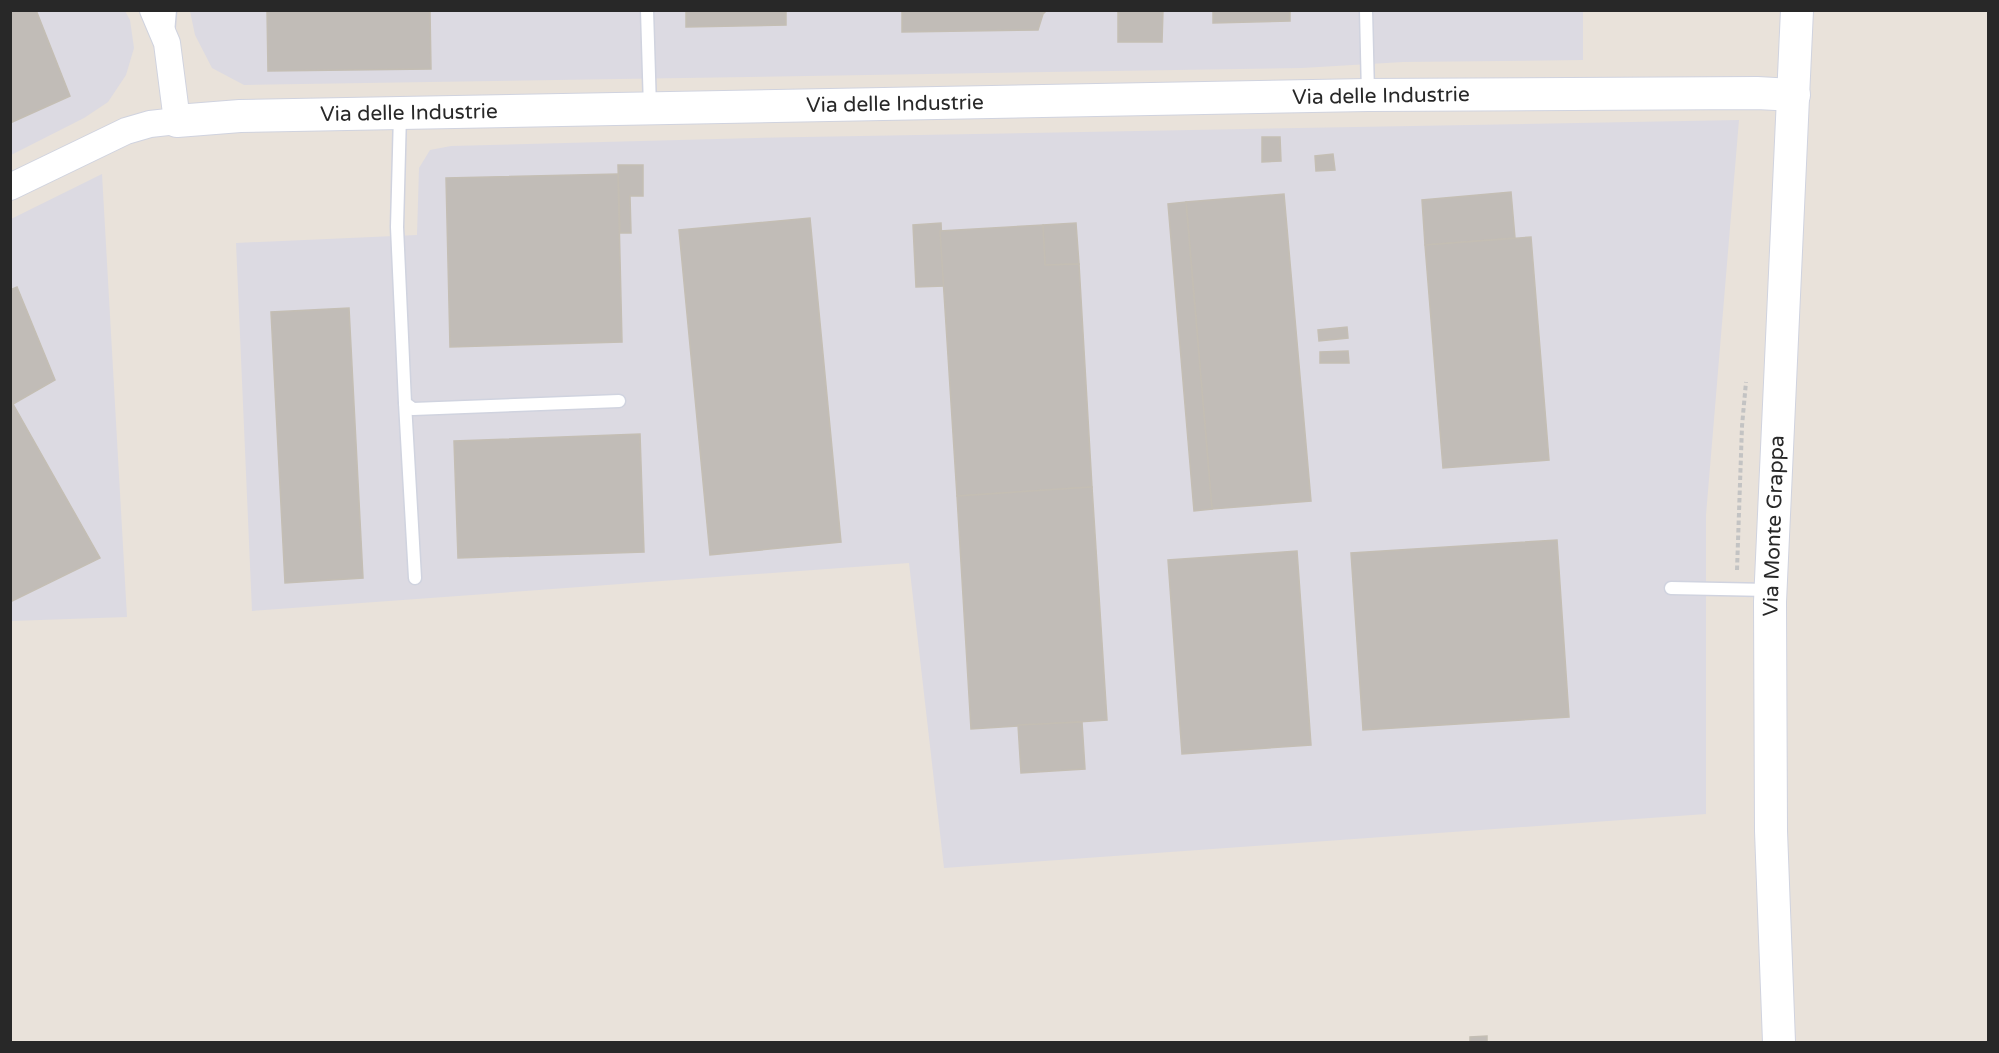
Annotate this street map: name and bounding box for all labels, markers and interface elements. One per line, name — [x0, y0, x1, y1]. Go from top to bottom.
street label: Via delle Industrie — [1292, 82, 1470, 110]
street label: Via delle Industrie — [806, 90, 984, 118]
street label: Via delle Industrie — [320, 99, 498, 127]
street label: Via Monte Grappa — [1758, 435, 1790, 617]

